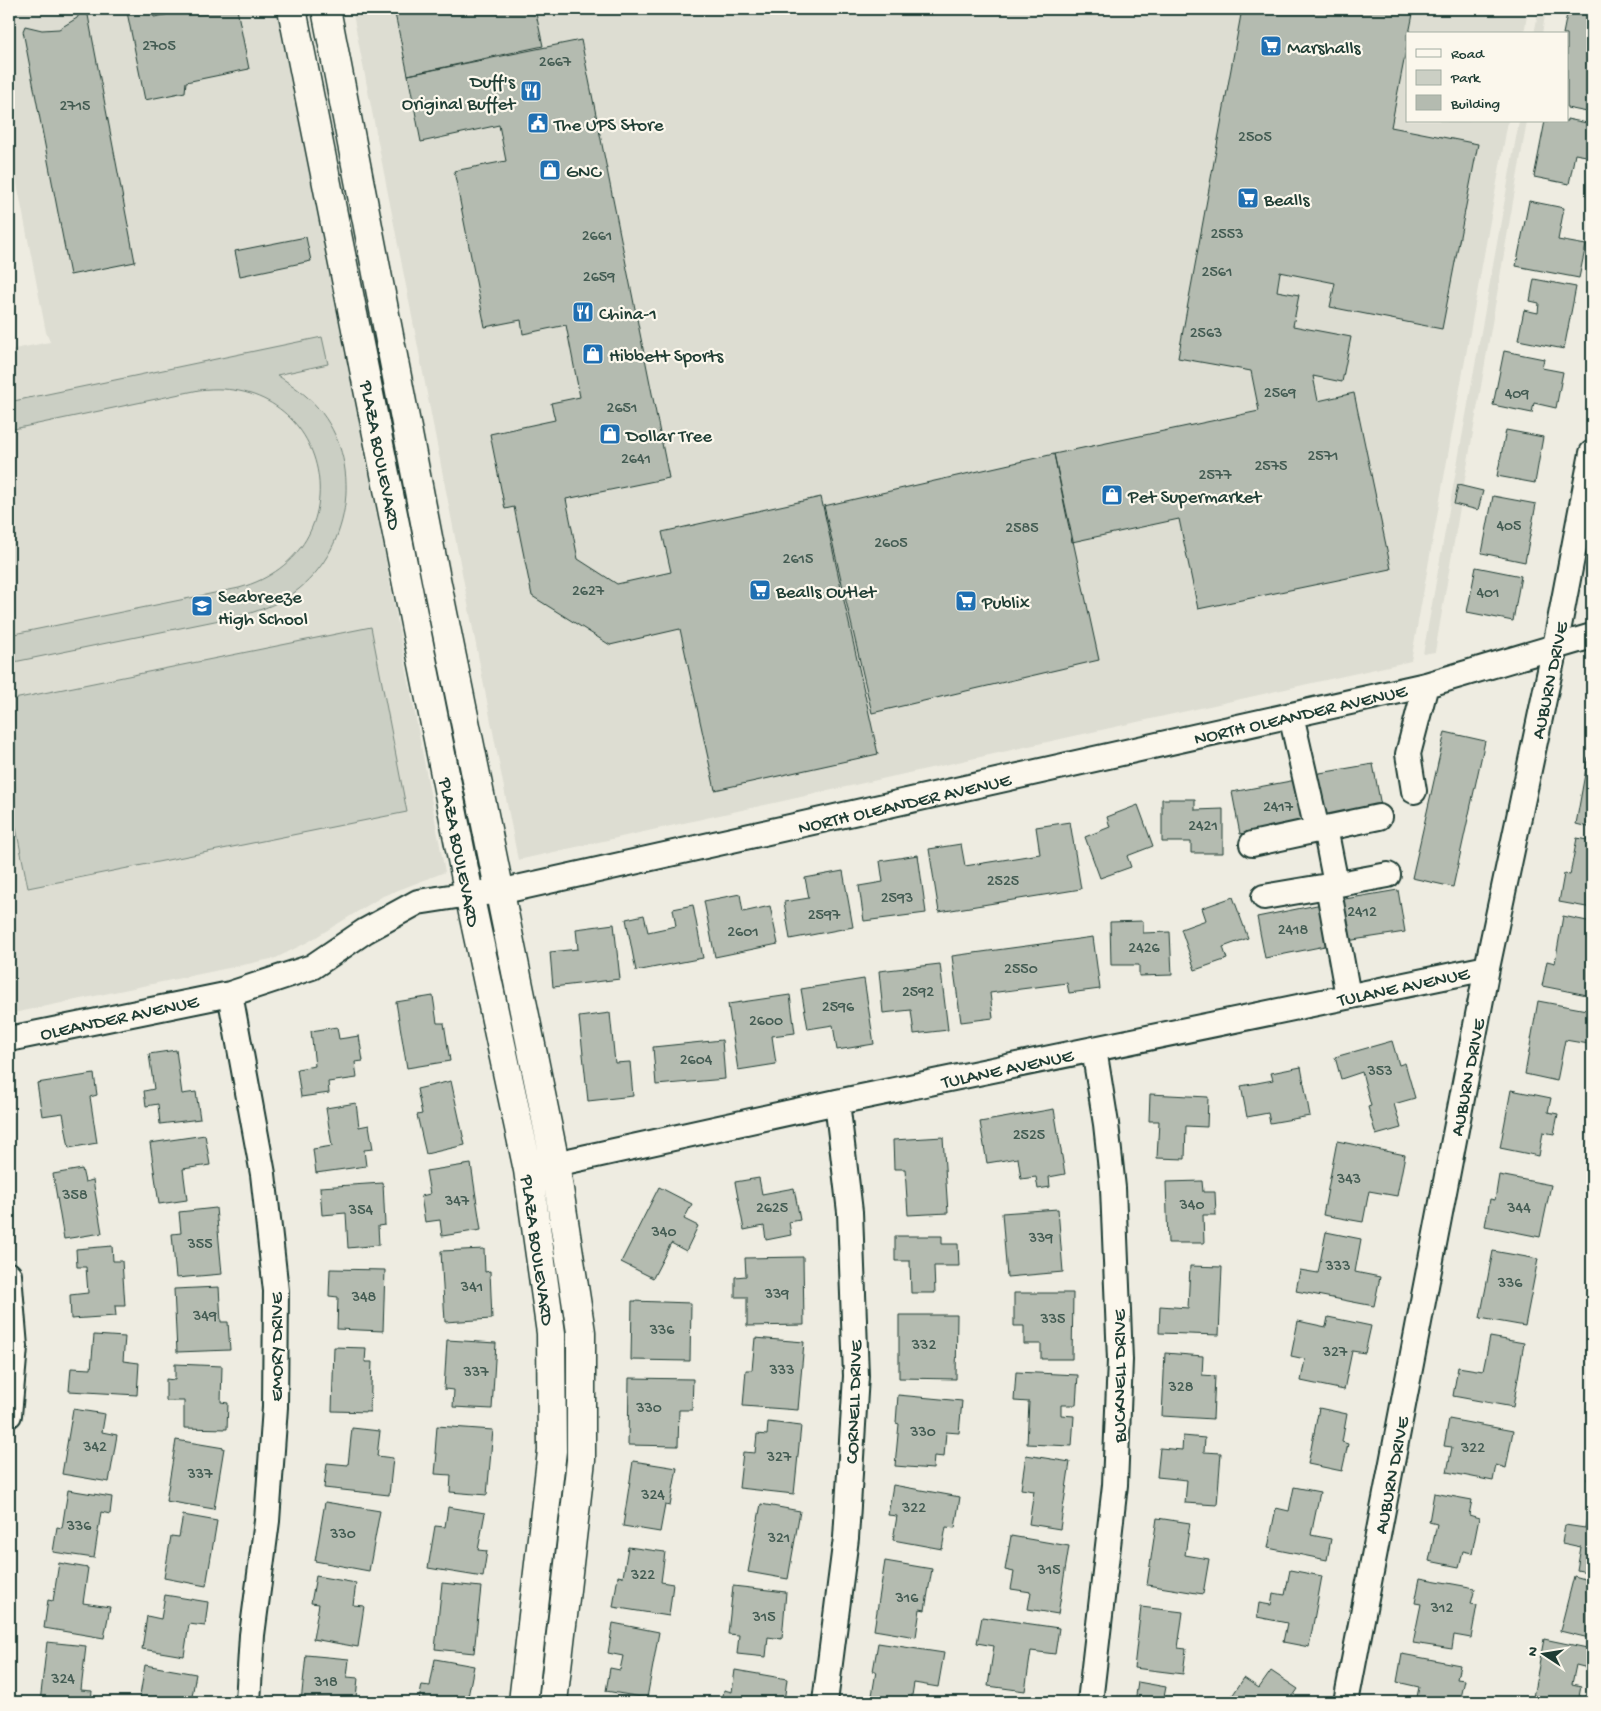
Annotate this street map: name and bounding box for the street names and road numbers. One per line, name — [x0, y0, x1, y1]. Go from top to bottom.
street label: PLAZA BOULEVARD — [353, 378, 404, 533]
street label: AUBURN DRIVE — [1528, 619, 1575, 741]
street label: NORTH OLEANDER AVENUE — [1192, 680, 1411, 752]
street label: NORTH OLEANDER AVENUE — [796, 769, 1015, 841]
street label: PLAZA BOULEVARD — [432, 775, 483, 930]
street label: TULANE AVENUE — [1335, 963, 1473, 1014]
street label: OLEANDER AVENUE — [38, 991, 202, 1047]
street label: AUBURN DRIVE — [1447, 1016, 1492, 1138]
street label: TULANE AVENUE — [939, 1045, 1077, 1096]
street label: PLAZA BOULEVARD — [513, 1173, 558, 1328]
street label: EMORY DRIVE — [267, 1291, 290, 1402]
street label: BUCKNELL DRIVE — [1110, 1308, 1133, 1444]
street label: CORNELL DRIVE — [842, 1339, 869, 1464]
street label: AUBURN DRIVE — [1371, 1414, 1416, 1536]

